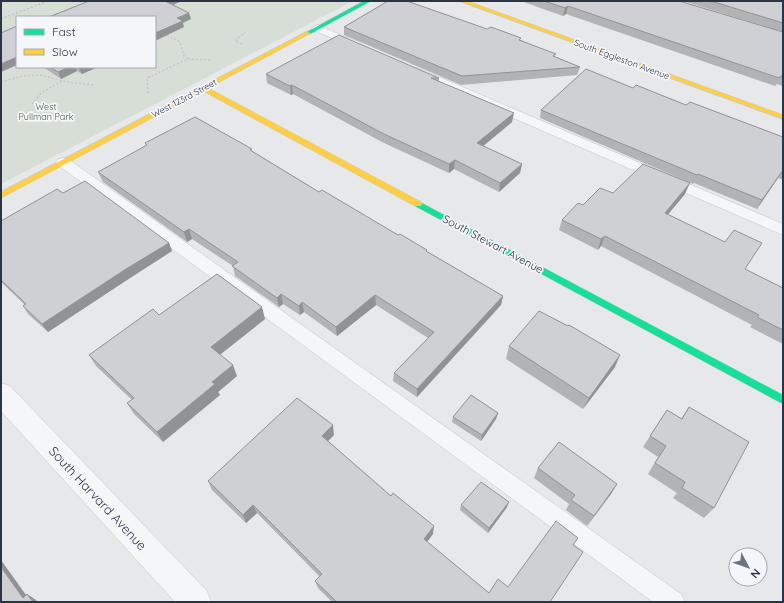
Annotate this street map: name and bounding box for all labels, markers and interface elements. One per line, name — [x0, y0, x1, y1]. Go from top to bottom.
legend — [16, 16, 156, 68]
text: Fast — [52, 24, 76, 39]
street label: South Eggleston Avenue — [573, 37, 671, 81]
text: Slow — [52, 44, 78, 59]
street label: West 123rd Street — [150, 76, 218, 120]
park label: West Pullman Park — [19, 101, 74, 122]
street label: South Stewart Avenue — [440, 212, 546, 276]
street label: South Harvard Avenue — [46, 443, 150, 553]
north arrow — [728, 547, 768, 587]
text: N — [748, 566, 763, 581]

